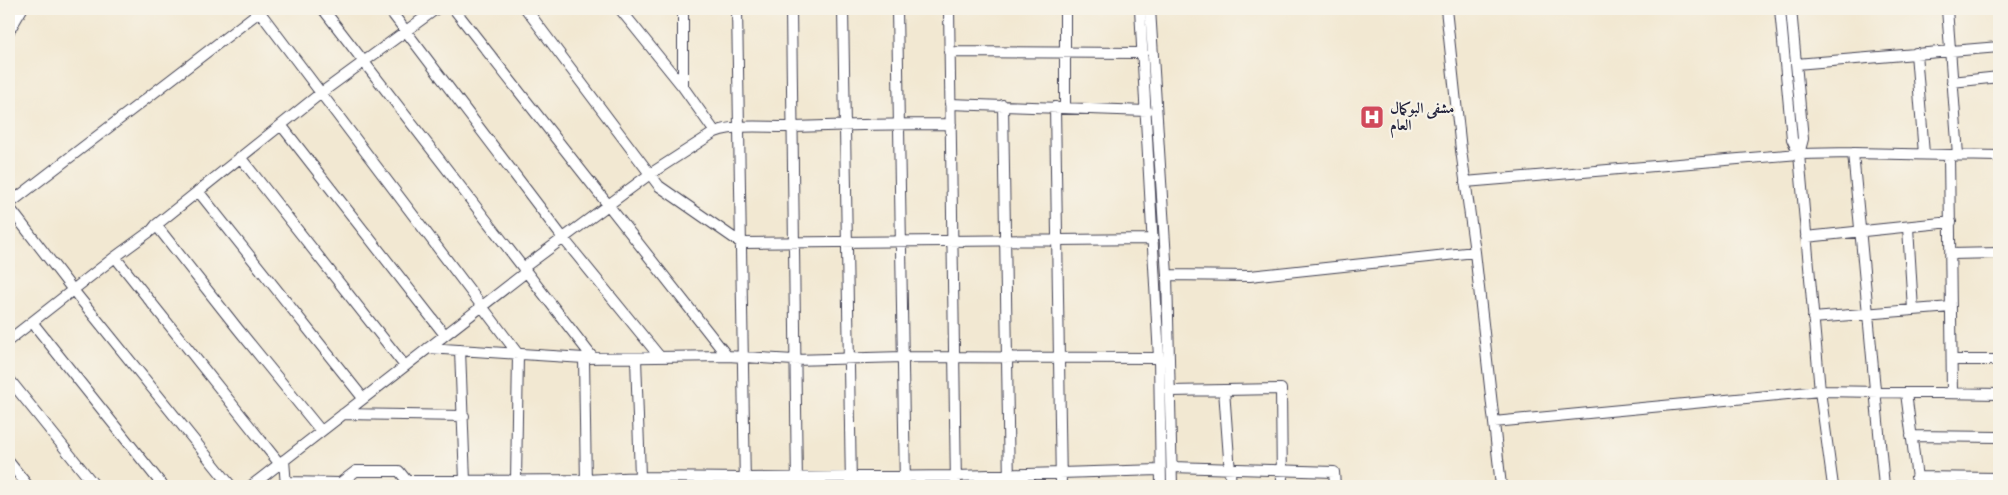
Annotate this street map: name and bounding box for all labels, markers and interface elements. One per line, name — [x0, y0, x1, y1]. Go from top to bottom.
place label: مشفى البوكمال العام — [1390, 99, 1455, 138]
hospital icon: مشفى البوكمال العام — [1359, 104, 1385, 130]

